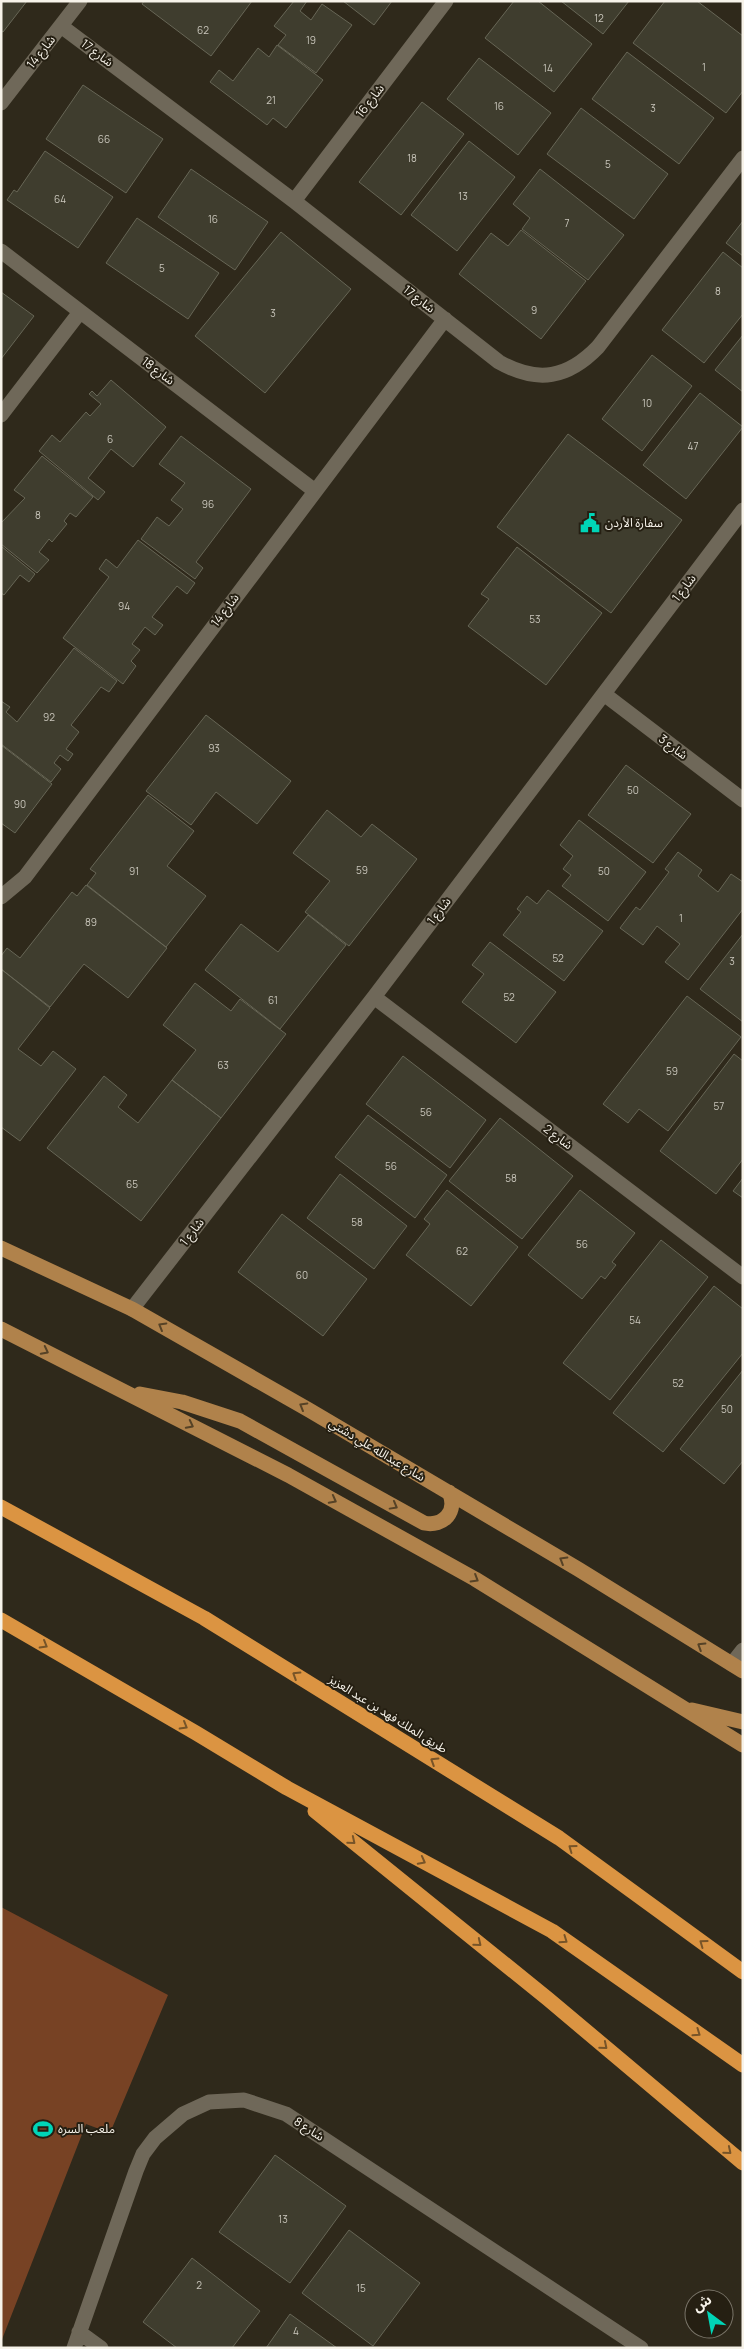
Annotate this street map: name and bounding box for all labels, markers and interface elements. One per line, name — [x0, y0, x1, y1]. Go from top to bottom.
house number: 12 — [594, 11, 604, 25]
house number: 62 — [197, 23, 209, 37]
street label: شارع 14 — [22, 32, 60, 72]
house number: 19 — [306, 33, 316, 47]
street label: شارع 17 — [77, 35, 117, 71]
house number: 1 — [702, 60, 706, 74]
house number: 14 — [543, 61, 553, 75]
street label: شارع 16 — [351, 80, 389, 122]
house number: 21 — [266, 93, 276, 107]
house number: 16 — [494, 99, 504, 113]
house number: 3 — [650, 101, 656, 115]
house number: 66 — [98, 132, 110, 146]
house number: 18 — [407, 151, 417, 165]
house number: 5 — [605, 157, 611, 171]
house number: 13 — [458, 189, 468, 203]
house number: 64 — [54, 192, 66, 206]
house number: 16 — [208, 212, 218, 226]
house number: 7 — [564, 216, 570, 230]
house number: 5 — [159, 261, 165, 275]
street label: شارع 17 — [399, 281, 439, 317]
house number: 8 — [715, 284, 721, 298]
house number: 9 — [531, 303, 537, 317]
house number: 3 — [270, 306, 276, 320]
street label: شارع 18 — [138, 353, 178, 389]
house number: 10 — [642, 396, 652, 410]
house number: 6 — [107, 432, 113, 446]
house number: 47 — [688, 439, 698, 453]
house number: 96 — [202, 497, 214, 511]
house number: 8 — [35, 508, 41, 522]
public building icon: سفارة الأردن — [579, 512, 601, 534]
place label: سفارة الأردن — [605, 514, 663, 531]
street label: شارع 1 — [668, 570, 700, 606]
street label: شارع 14 — [207, 590, 243, 630]
house number: 94 — [118, 599, 130, 613]
house number: 53 — [529, 612, 541, 626]
house number: 92 — [43, 710, 55, 724]
street label: شارع 3 — [655, 730, 691, 764]
house number: 93 — [208, 741, 220, 755]
house number: 50 — [627, 783, 639, 797]
house number: 90 — [14, 797, 26, 811]
house number: 59 — [356, 863, 368, 877]
house number: 91 — [129, 864, 139, 878]
house number: 50 — [598, 864, 610, 878]
street label: شارع 1 — [423, 893, 455, 929]
house number: 1 — [679, 911, 683, 925]
house number: 89 — [85, 915, 97, 929]
house number: 52 — [552, 951, 564, 965]
house number: 3 — [729, 954, 735, 968]
house number: 52 — [503, 990, 515, 1004]
house number: 61 — [268, 993, 278, 1007]
house number: 63 — [217, 1058, 229, 1072]
house number: 59 — [666, 1064, 678, 1078]
house number: 57 — [714, 1099, 724, 1113]
house number: 56 — [420, 1105, 432, 1119]
street label: شارع 2 — [540, 1120, 576, 1154]
house number: 56 — [385, 1159, 397, 1173]
house number: 58 — [505, 1171, 517, 1185]
house number: 65 — [126, 1177, 138, 1191]
street label: شارع 1 — [176, 1214, 208, 1250]
house number: 58 — [351, 1215, 363, 1229]
house number: 56 — [576, 1237, 588, 1251]
house number: 62 — [456, 1244, 468, 1258]
house number: 60 — [296, 1268, 308, 1282]
house number: 54 — [629, 1313, 641, 1327]
one-way arrow — [158, 1322, 167, 1332]
one-way arrow — [40, 1345, 49, 1355]
house number: 52 — [672, 1376, 684, 1390]
house number: 50 — [721, 1402, 733, 1416]
one-way arrow — [299, 1403, 308, 1413]
street label: شارع عبدالله علي دشتي — [325, 1414, 429, 1487]
one-way arrow — [184, 1418, 193, 1428]
one-way arrow — [328, 1494, 337, 1504]
one-way arrow — [388, 1500, 397, 1510]
one-way arrow — [560, 1557, 569, 1567]
one-way arrow — [470, 1572, 479, 1582]
one-way arrow — [38, 1638, 47, 1648]
one-way arrow — [698, 1642, 707, 1652]
street label: طريق الملك فهد بن عبد العزيز — [325, 1670, 451, 1757]
one-way arrow — [293, 1672, 302, 1682]
one-way arrow — [179, 1719, 188, 1729]
one-way arrow — [431, 1758, 440, 1767]
one-way arrow — [346, 1835, 355, 1843]
one-way arrow — [569, 1845, 578, 1853]
one-way arrow — [417, 1855, 426, 1865]
one-way arrow — [558, 1934, 568, 1943]
one-way arrow — [473, 1937, 482, 1946]
one-way arrow — [699, 1940, 709, 1949]
one-way arrow — [692, 2027, 701, 2036]
one-way arrow — [598, 2040, 607, 2049]
street label: شارع 8 — [290, 2113, 328, 2145]
sports icon: ملعب السره — [32, 2118, 54, 2140]
place label: ملعب السره — [58, 2120, 115, 2137]
one-way arrow — [723, 2145, 732, 2154]
house number: 13 — [278, 2212, 288, 2226]
house number: 2 — [196, 2278, 202, 2292]
house number: 15 — [356, 2281, 366, 2295]
north arrow — [684, 2289, 734, 2339]
text: ش — [689, 2289, 715, 2316]
house number: 4 — [293, 2324, 299, 2338]

